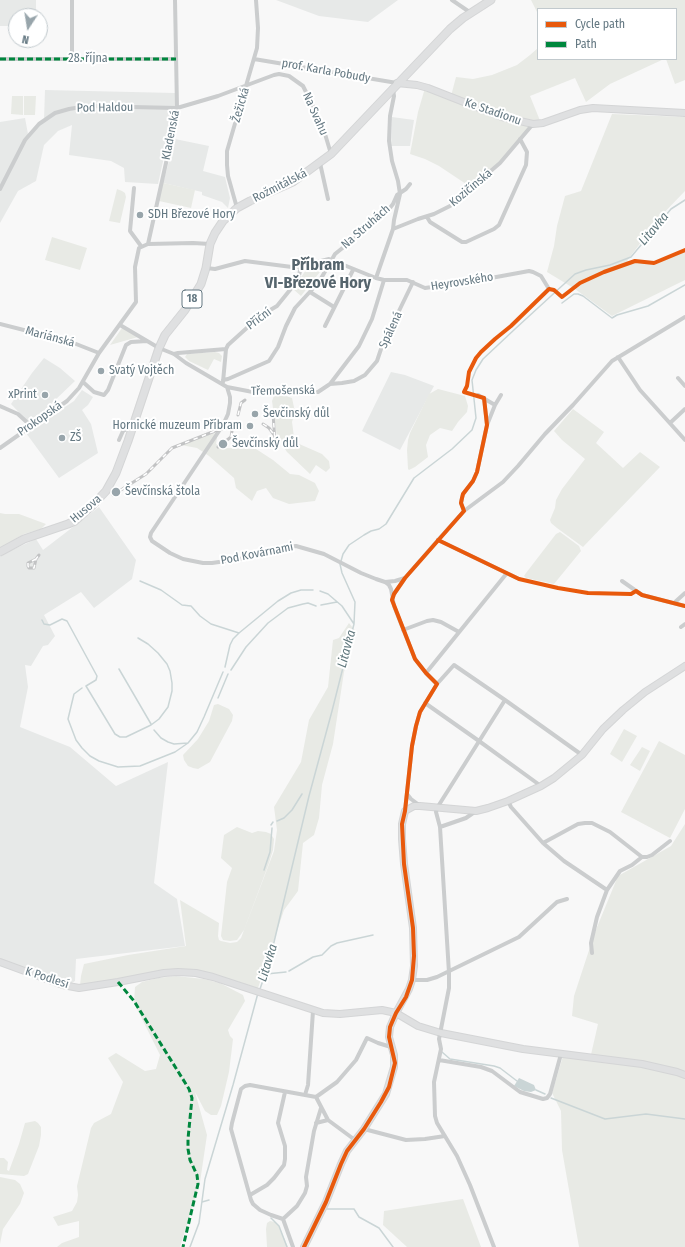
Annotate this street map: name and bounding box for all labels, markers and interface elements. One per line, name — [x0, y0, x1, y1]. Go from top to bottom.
north arrow — [8, 8, 48, 48]
legend — [537, 8, 677, 60]
text: Cycle path — [575, 17, 625, 31]
text: N — [21, 32, 30, 46]
text: Path — [575, 37, 597, 51]
street label: 28. října — [68, 52, 108, 66]
street label: prof. Karla Pobudy — [281, 56, 371, 86]
street label: Žežická — [229, 86, 253, 124]
street label: Na Svahu — [299, 90, 331, 138]
street label: Ke Stadionu — [463, 96, 523, 128]
street label: Pod Haldou — [77, 100, 133, 116]
street label: Kladenská — [159, 109, 183, 161]
street label: Rožmitálská — [251, 166, 309, 206]
street label: Kozičínská — [447, 166, 495, 210]
street label: Na Struhách — [339, 202, 393, 252]
place label: SDH Březové Hory — [148, 208, 235, 222]
water label: Litavka — [636, 209, 672, 249]
marker: SDH Březové Hory — [135, 210, 145, 220]
district label: Příbram VI-Březové Hory — [265, 256, 371, 294]
street label: Heyrovského — [430, 270, 494, 294]
road number: 18 — [182, 290, 202, 308]
street label: Příční — [244, 305, 274, 333]
street label: Spálená — [376, 309, 406, 351]
street label: Mariánská — [24, 324, 76, 350]
place label: Svatý Vojtěch — [109, 364, 174, 378]
marker: Svatý Vojtěch — [96, 366, 106, 376]
street label: Třemošenská — [251, 383, 315, 399]
place label: xPrint — [8, 388, 37, 402]
marker: xPrint — [40, 390, 50, 400]
street label: Prokopská — [15, 399, 65, 439]
place label: Ševčinský důl — [263, 407, 329, 421]
marker: Ševčinský důl — [250, 409, 260, 419]
place label: Hornické muzeum Příbram — [112, 419, 242, 433]
marker: Hornické muzeum Příbram — [245, 421, 255, 431]
place label: ZŠ — [70, 431, 81, 445]
marker: ZŠ — [57, 433, 67, 443]
place label: Ševčínský důl — [232, 437, 298, 451]
marker: Ševčínský důl — [217, 438, 229, 450]
place label: Ševčínská štola — [125, 485, 200, 499]
marker: Ševčínská štola — [110, 486, 122, 498]
street label: Husova — [68, 492, 104, 526]
street label: Pod Kovárnami — [219, 540, 295, 568]
water label: Litavka — [334, 628, 360, 670]
water label: Litavka — [255, 942, 281, 984]
street label: K Podlesí — [23, 964, 71, 992]

